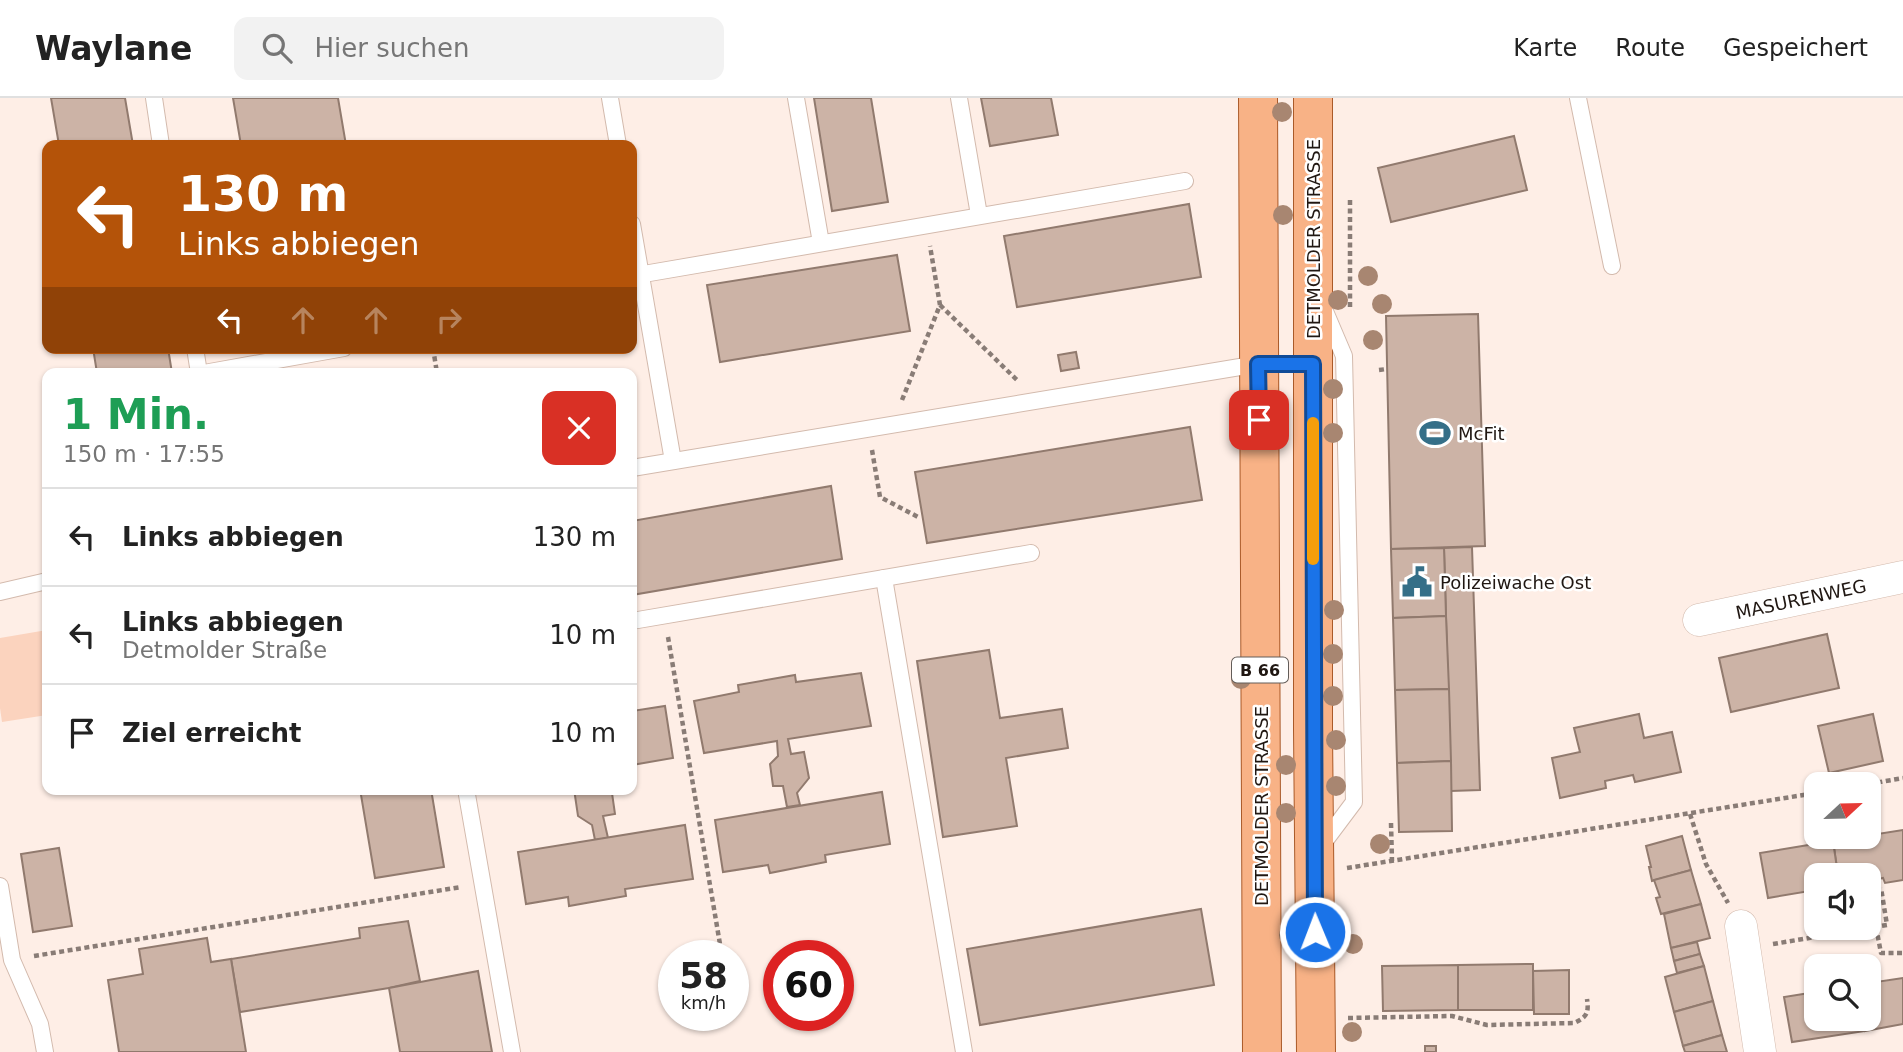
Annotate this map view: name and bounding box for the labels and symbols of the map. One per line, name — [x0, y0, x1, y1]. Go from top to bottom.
street label: DETMOLDER STRASSE — [1303, 139, 1324, 339]
pin — [1229, 390, 1289, 450]
sports icon: McFit — [1418, 416, 1452, 450]
place label: McFit — [1458, 423, 1505, 444]
public building icon: Polizeiwache Ost — [1400, 565, 1434, 599]
place label: Polizeiwache Ost — [1440, 572, 1591, 593]
street label: MASURENWEG — [1734, 575, 1868, 623]
road number: B 66 — [1232, 657, 1288, 682]
street label: DETMOLDER STRASSE — [1251, 706, 1272, 906]
north arrow — [1804, 772, 1881, 849]
position arrow — [1278, 895, 1352, 969]
speed limit sign: 60 — [763, 940, 854, 1031]

